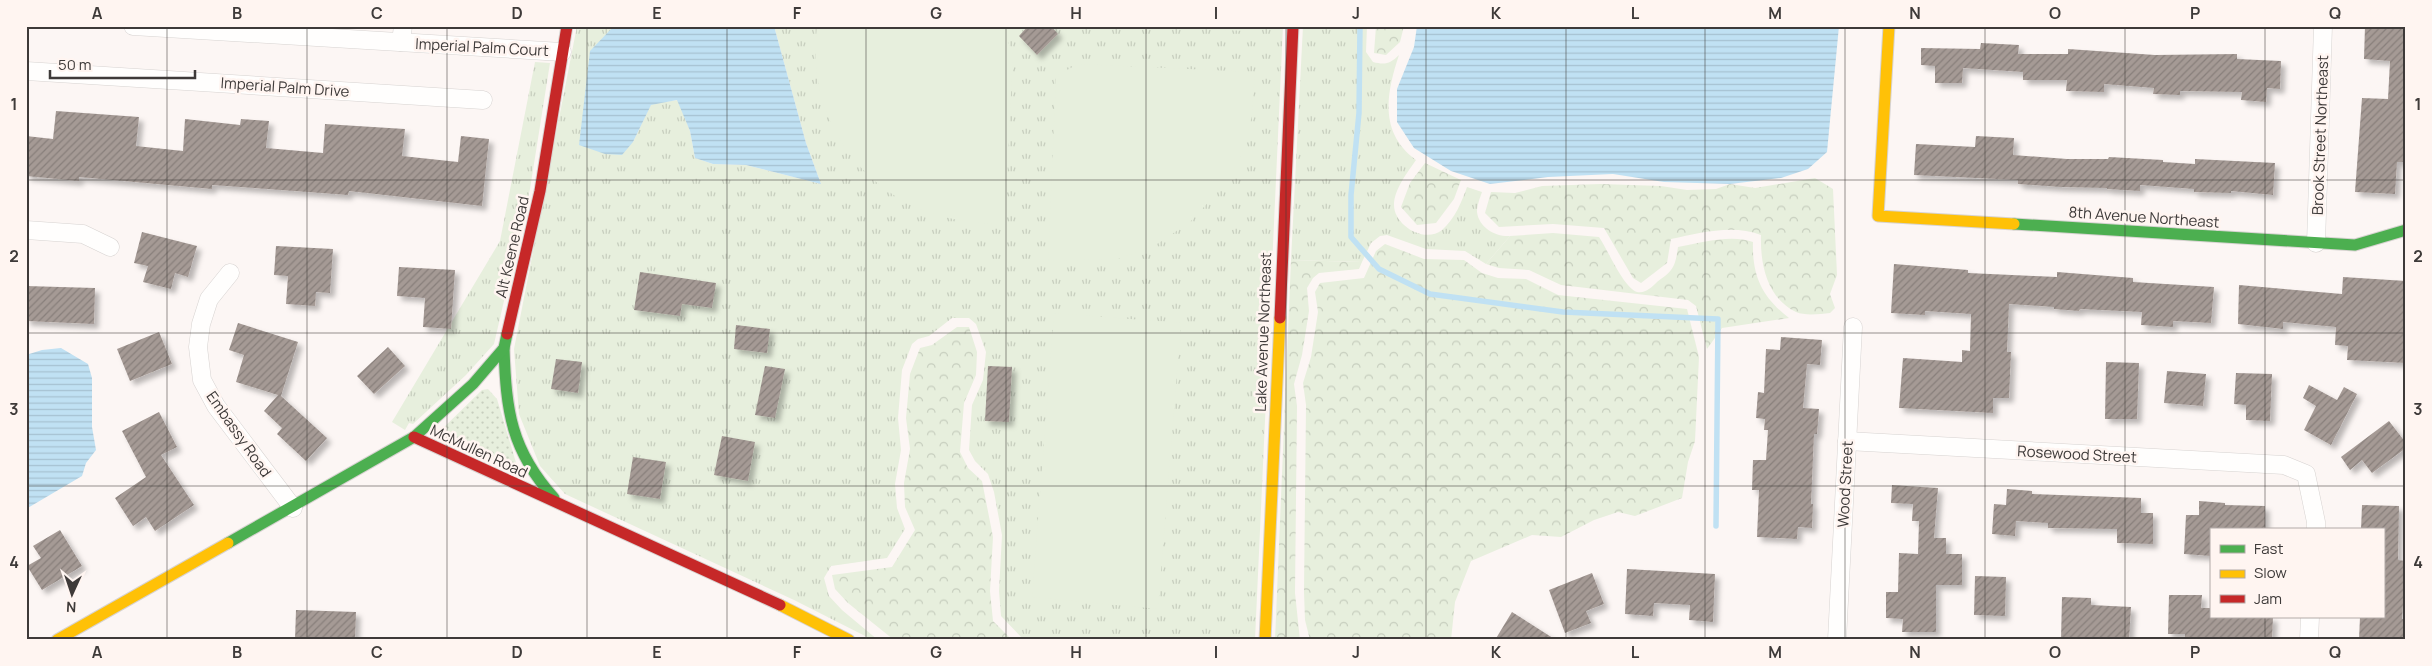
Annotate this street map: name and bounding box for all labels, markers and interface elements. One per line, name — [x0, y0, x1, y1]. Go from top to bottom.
text: A — [92, 2, 103, 24]
text: B — [232, 2, 242, 24]
text: C — [371, 2, 383, 24]
text: D — [511, 2, 523, 24]
text: E — [652, 2, 662, 24]
text: F — [793, 2, 802, 24]
text: G — [930, 2, 942, 24]
text: H — [1070, 2, 1082, 24]
text: I — [1214, 2, 1218, 24]
text: J — [1352, 2, 1360, 24]
text: K — [1491, 2, 1502, 24]
text: L — [1631, 2, 1640, 24]
text: M — [1768, 2, 1782, 24]
text: N — [1909, 2, 1921, 24]
text: O — [2049, 2, 2061, 24]
text: P — [2190, 2, 2200, 24]
text: Q — [2329, 2, 2341, 24]
street label: Imperial Palm Court — [415, 33, 549, 61]
scale bar — [50, 48, 195, 80]
text: 50 m — [58, 54, 92, 75]
street label: Brook Street Northeast — [2307, 55, 2333, 215]
street label: Imperial Palm Drive — [220, 72, 350, 102]
text: 1 — [10, 93, 18, 115]
text: 1 — [2414, 93, 2422, 115]
street label: Alt Keene Road — [490, 194, 534, 300]
street label: 8th Avenue Northeast — [2068, 201, 2220, 233]
text: 2 — [9, 245, 19, 267]
text: 2 — [2413, 245, 2423, 267]
street label: Lake Avenue Northeast — [1250, 252, 1276, 412]
street label: Embassy Road — [202, 387, 276, 481]
text: 3 — [9, 398, 19, 420]
text: 3 — [2413, 398, 2423, 420]
street label: McMullen Road — [427, 419, 531, 483]
street label: Wood Street — [1832, 440, 1858, 528]
street label: Rosewood Street — [2017, 440, 2137, 468]
legend — [2210, 528, 2384, 618]
text: Fast — [2254, 538, 2283, 559]
text: 4 — [9, 551, 19, 573]
text: 4 — [2413, 551, 2423, 573]
text: Slow — [2254, 562, 2287, 583]
north arrow — [48, 568, 98, 618]
text: Jam — [2254, 588, 2282, 609]
text: N — [66, 598, 77, 617]
text: A — [92, 641, 103, 663]
text: B — [232, 641, 242, 663]
text: C — [371, 641, 383, 663]
text: D — [511, 641, 523, 663]
text: E — [652, 641, 662, 663]
text: F — [793, 641, 802, 663]
text: G — [930, 641, 942, 663]
text: H — [1070, 641, 1082, 663]
text: I — [1214, 641, 1218, 663]
text: J — [1352, 641, 1360, 663]
text: K — [1491, 641, 1502, 663]
text: L — [1631, 641, 1640, 663]
text: M — [1768, 641, 1782, 663]
text: N — [1909, 641, 1921, 663]
text: O — [2049, 641, 2061, 663]
text: P — [2190, 641, 2200, 663]
text: Q — [2329, 641, 2341, 663]

